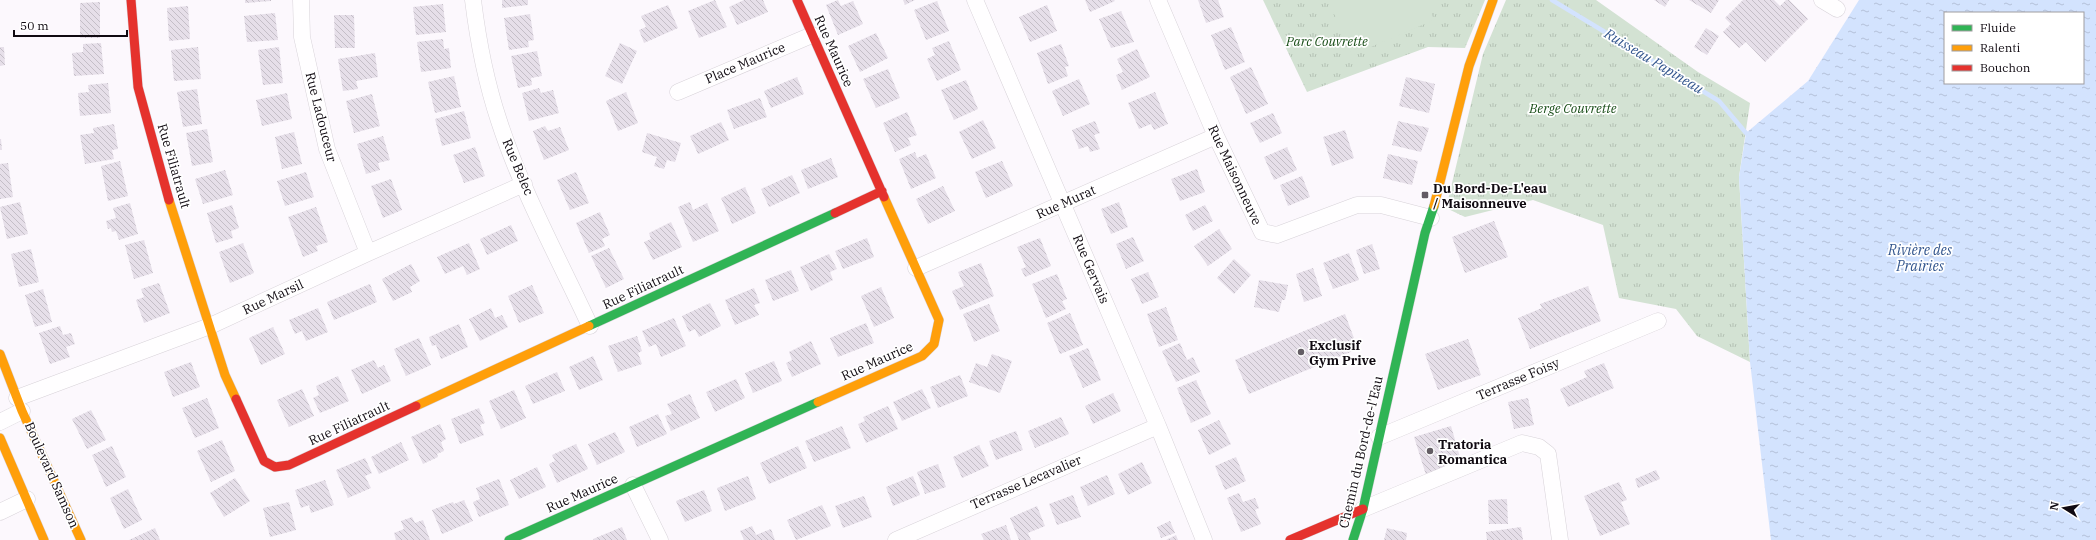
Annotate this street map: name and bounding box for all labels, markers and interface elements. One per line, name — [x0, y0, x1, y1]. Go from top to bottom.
scale bar — [14, 12, 127, 38]
legend — [1944, 12, 2084, 84]
street label: Rue Maurice — [811, 13, 857, 89]
text: 50 m — [20, 18, 49, 33]
text: Fluide — [1980, 20, 2016, 35]
water label: Ruisseau Papineau — [1600, 24, 1707, 98]
park label: Parc Couvrette — [1285, 33, 1368, 50]
street label: Place Maurice — [702, 38, 788, 88]
text: Ralenti — [1980, 40, 2021, 55]
text: Bouchon — [1980, 60, 2031, 75]
street label: Rue Ladouceur — [302, 70, 340, 164]
park label: Berge Couvrette — [1528, 100, 1617, 117]
street label: Rue Filiatrault — [154, 122, 194, 211]
street label: Rue Maisonneuve — [1204, 122, 1266, 228]
street label: Rue Belec — [498, 136, 538, 198]
place label: Du Bord-De-L'eau / Maisonneuve — [1433, 180, 1547, 212]
street label: Rue Murat — [1034, 181, 1099, 223]
marker: Du Bord-De-L'eau / Maisonneuve — [1420, 190, 1430, 200]
street label: Rue Gervais — [1069, 232, 1113, 306]
water label: Rivière des Prairies — [1887, 241, 1953, 275]
street label: Rue Filiatrault — [600, 261, 687, 313]
street label: Rue Marsil — [240, 275, 306, 318]
place label: Exclusif Gym Prive — [1309, 337, 1376, 369]
street label: Rue Maurice — [839, 338, 915, 384]
marker: Exclusif Gym Prive — [1296, 347, 1306, 357]
street label: Terrasse Foisy — [1474, 354, 1562, 404]
street label: Chemin du Bord-de-l'Eau — [1335, 374, 1387, 530]
street label: Rue Filiatrault — [306, 397, 393, 449]
street label: Boulevard Samson — [21, 419, 83, 531]
place label: Tratoria Romantica — [1438, 436, 1508, 468]
marker: Tratoria Romantica — [1425, 446, 1435, 456]
street label: Terrasse Lecavalier — [968, 451, 1084, 513]
street label: Rue Maurice — [544, 470, 620, 516]
north arrow — [2044, 488, 2084, 528]
text: N — [2046, 500, 2062, 512]

